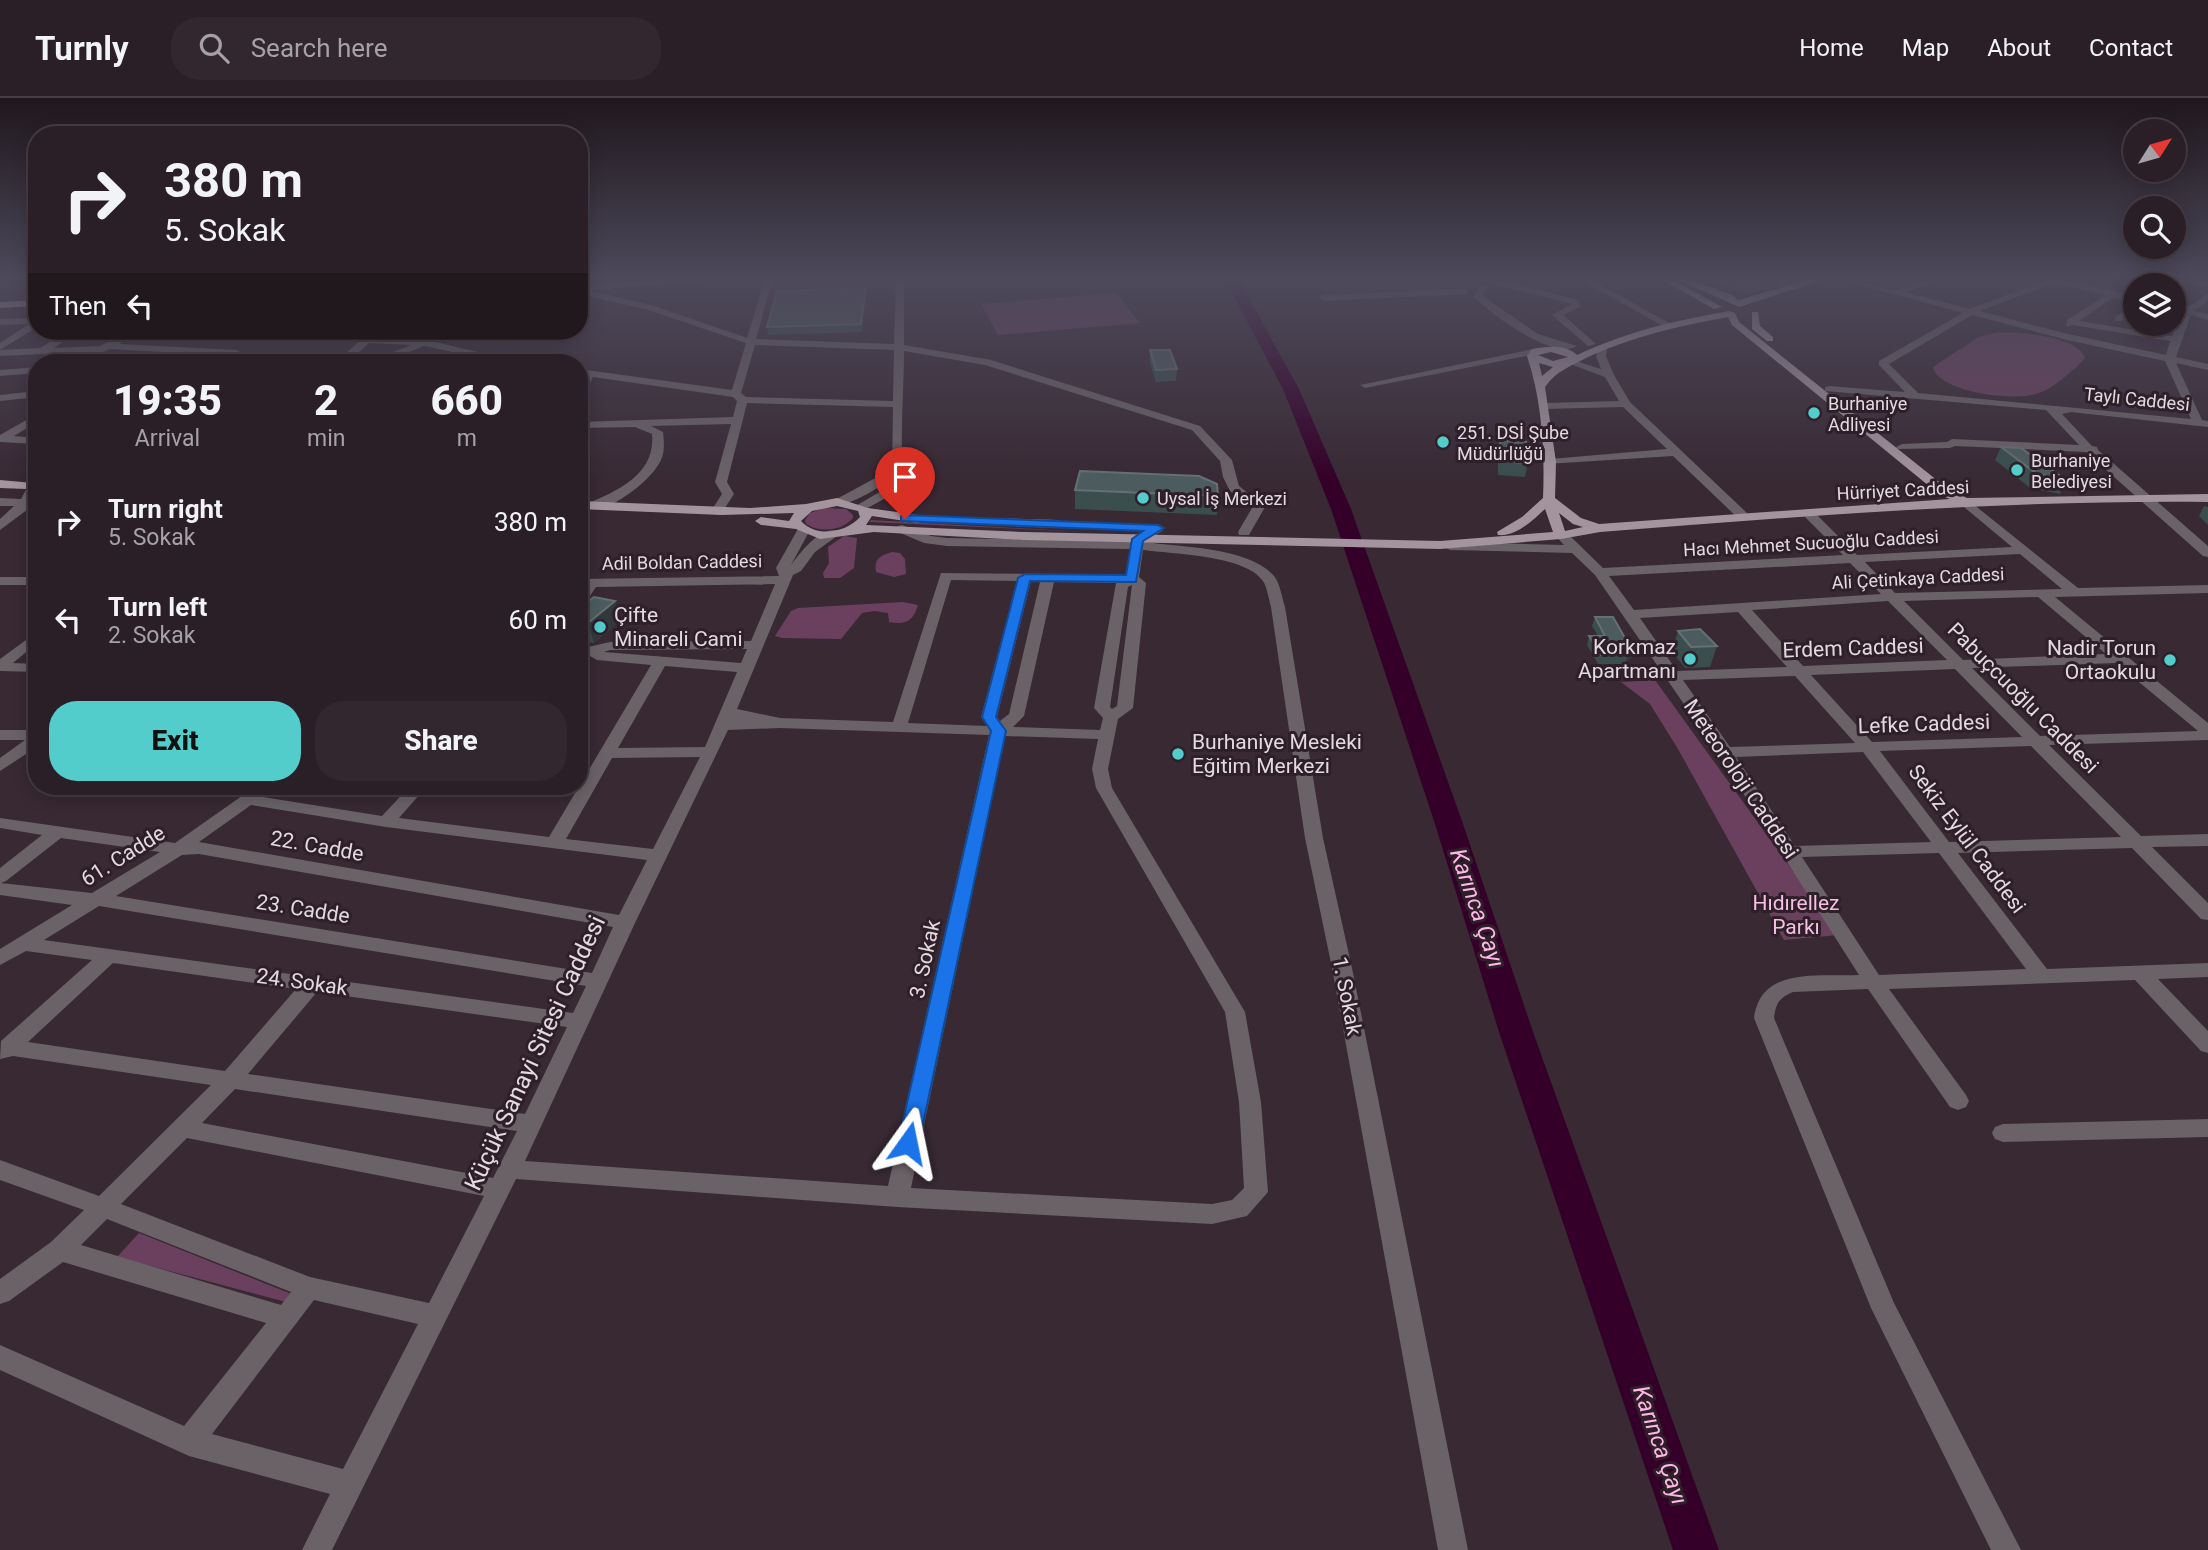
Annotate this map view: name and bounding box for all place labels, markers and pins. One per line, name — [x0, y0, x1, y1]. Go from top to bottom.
place label: Burhaniye Adliyesi — [1828, 393, 1907, 435]
marker: Burhaniye Adliyesi — [1806, 405, 1822, 421]
place label: 251. DSİ Şube Müdürlüğü — [1457, 422, 1569, 464]
marker: 251. DSİ Şube Müdürlüğü — [1435, 434, 1451, 450]
pin — [875, 447, 935, 519]
place label: Burhaniye Belediyesi — [2031, 450, 2112, 492]
marker: Burhaniye Belediyesi — [2009, 462, 2025, 478]
place label: Uysal İş Merkezi — [1157, 488, 1287, 509]
marker: Uysal İş Merkezi — [1135, 490, 1151, 506]
place label: Çifte Minareli Cami — [614, 603, 743, 651]
marker: Çifte Minareli Cami — [592, 619, 608, 635]
place label: Korkmaz Apartmanı — [1578, 635, 1676, 683]
place label: Nadir Torun Ortaokulu — [2047, 636, 2156, 684]
marker: Korkmaz Apartmanı — [1682, 651, 1698, 667]
marker: Nadir Torun Ortaokulu — [2162, 652, 2178, 668]
place label: Burhaniye Mesleki Eğitim Merkezi — [1192, 730, 1362, 778]
marker: Burhaniye Mesleki Eğitim Merkezi — [1170, 746, 1186, 762]

